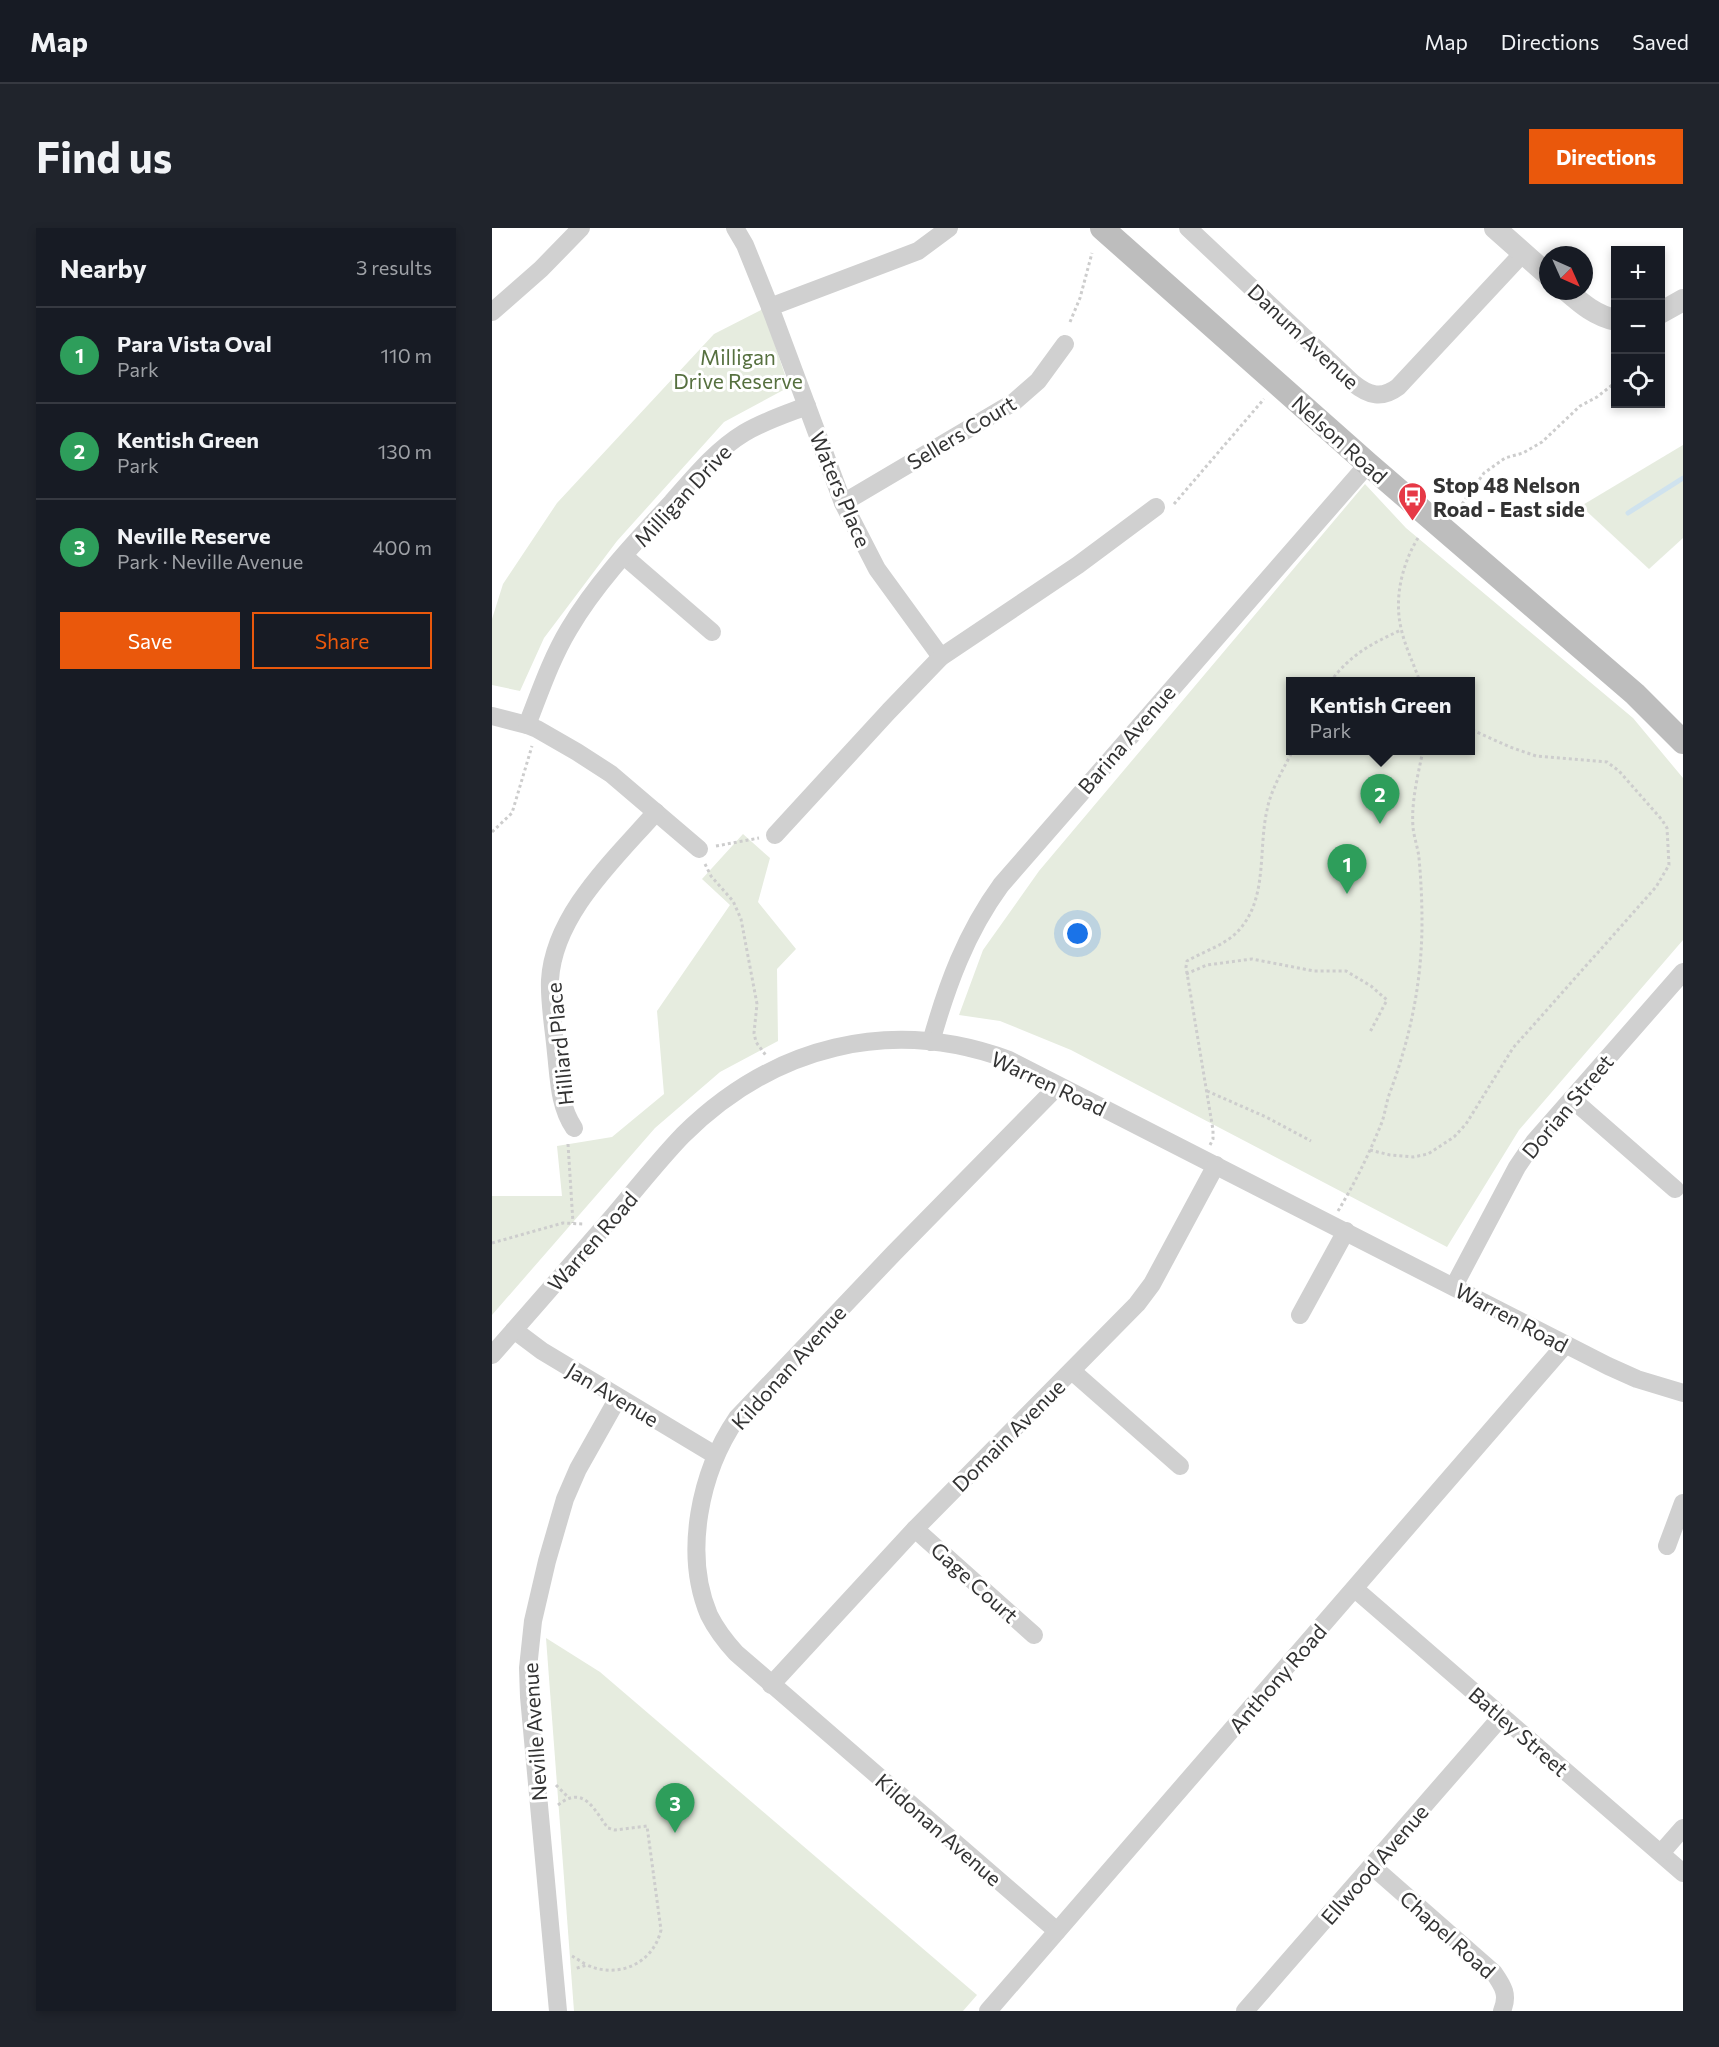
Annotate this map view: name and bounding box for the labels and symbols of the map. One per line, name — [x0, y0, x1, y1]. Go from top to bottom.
north arrow — [1539, 246, 1593, 300]
street label: Danum Avenue — [1243, 278, 1365, 394]
park label: Milligan Drive Reserve — [673, 344, 803, 393]
street label: Sellers Court — [902, 390, 1020, 474]
street label: Nelson Road — [1287, 390, 1393, 488]
street label: Waters Place — [805, 427, 877, 551]
street label: Milligan Drive — [628, 439, 736, 551]
place label: Stop 48 Nelson Road - East side — [1433, 472, 1585, 521]
bus stop icon: Stop 48 Nelson Road - East side — [1396, 480, 1428, 522]
street label: Barina Avenue — [1072, 680, 1180, 798]
pin: 2 — [1360, 774, 1400, 824]
pin: 1 — [1328, 844, 1366, 894]
your location — [1063, 919, 1092, 948]
street label: Hilliard Place — [540, 981, 578, 1107]
street label: Warren Road — [988, 1045, 1110, 1121]
street label: Dorian Street — [1516, 1049, 1618, 1163]
street label: Warren Road — [542, 1186, 642, 1296]
street label: Warren Road — [1451, 1277, 1573, 1357]
street label: Kildonan Avenue — [726, 1300, 850, 1434]
street label: Jan Avenue — [562, 1357, 664, 1431]
street label: Domain Avenue — [947, 1374, 1069, 1496]
street label: Gage Court — [926, 1536, 1024, 1628]
street label: Anthony Road — [1223, 1619, 1331, 1737]
street label: Neville Avenue — [517, 1662, 551, 1802]
street label: Batley Street — [1464, 1681, 1574, 1781]
street label: Kildonan Avenue — [871, 1768, 1007, 1890]
pin: 3 — [656, 1784, 694, 1833]
street label: Ellwood Avenue — [1315, 1799, 1433, 1929]
street label: Chapel Road — [1395, 1885, 1501, 1983]

